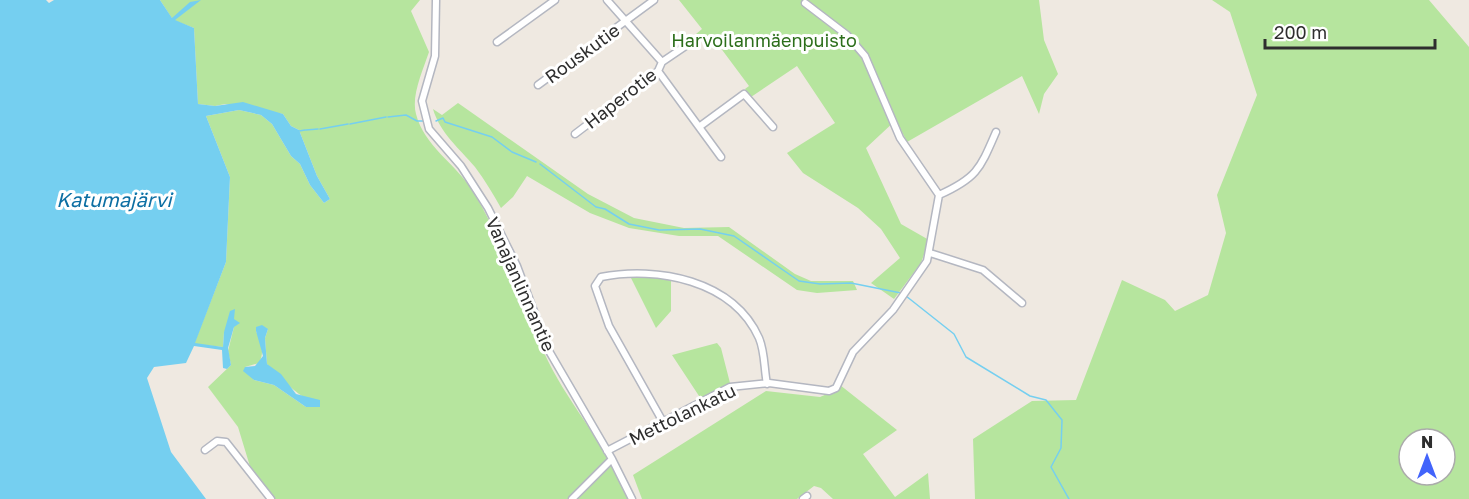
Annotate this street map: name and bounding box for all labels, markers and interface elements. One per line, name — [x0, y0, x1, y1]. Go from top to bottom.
scale bar — [1265, 12, 1434, 50]
street label: Rouskutie — [540, 19, 624, 87]
text: 200 m — [1274, 21, 1327, 43]
park label: Harvoilanmäenpuisto — [671, 29, 857, 51]
street label: Haperotie — [580, 63, 660, 133]
water label: Katumajärvi — [56, 187, 174, 212]
street label: Vanajanlinnantie — [482, 213, 560, 355]
street label: Mettolankatu — [625, 379, 739, 449]
north arrow — [1397, 427, 1457, 487]
text: N — [1421, 432, 1433, 452]

